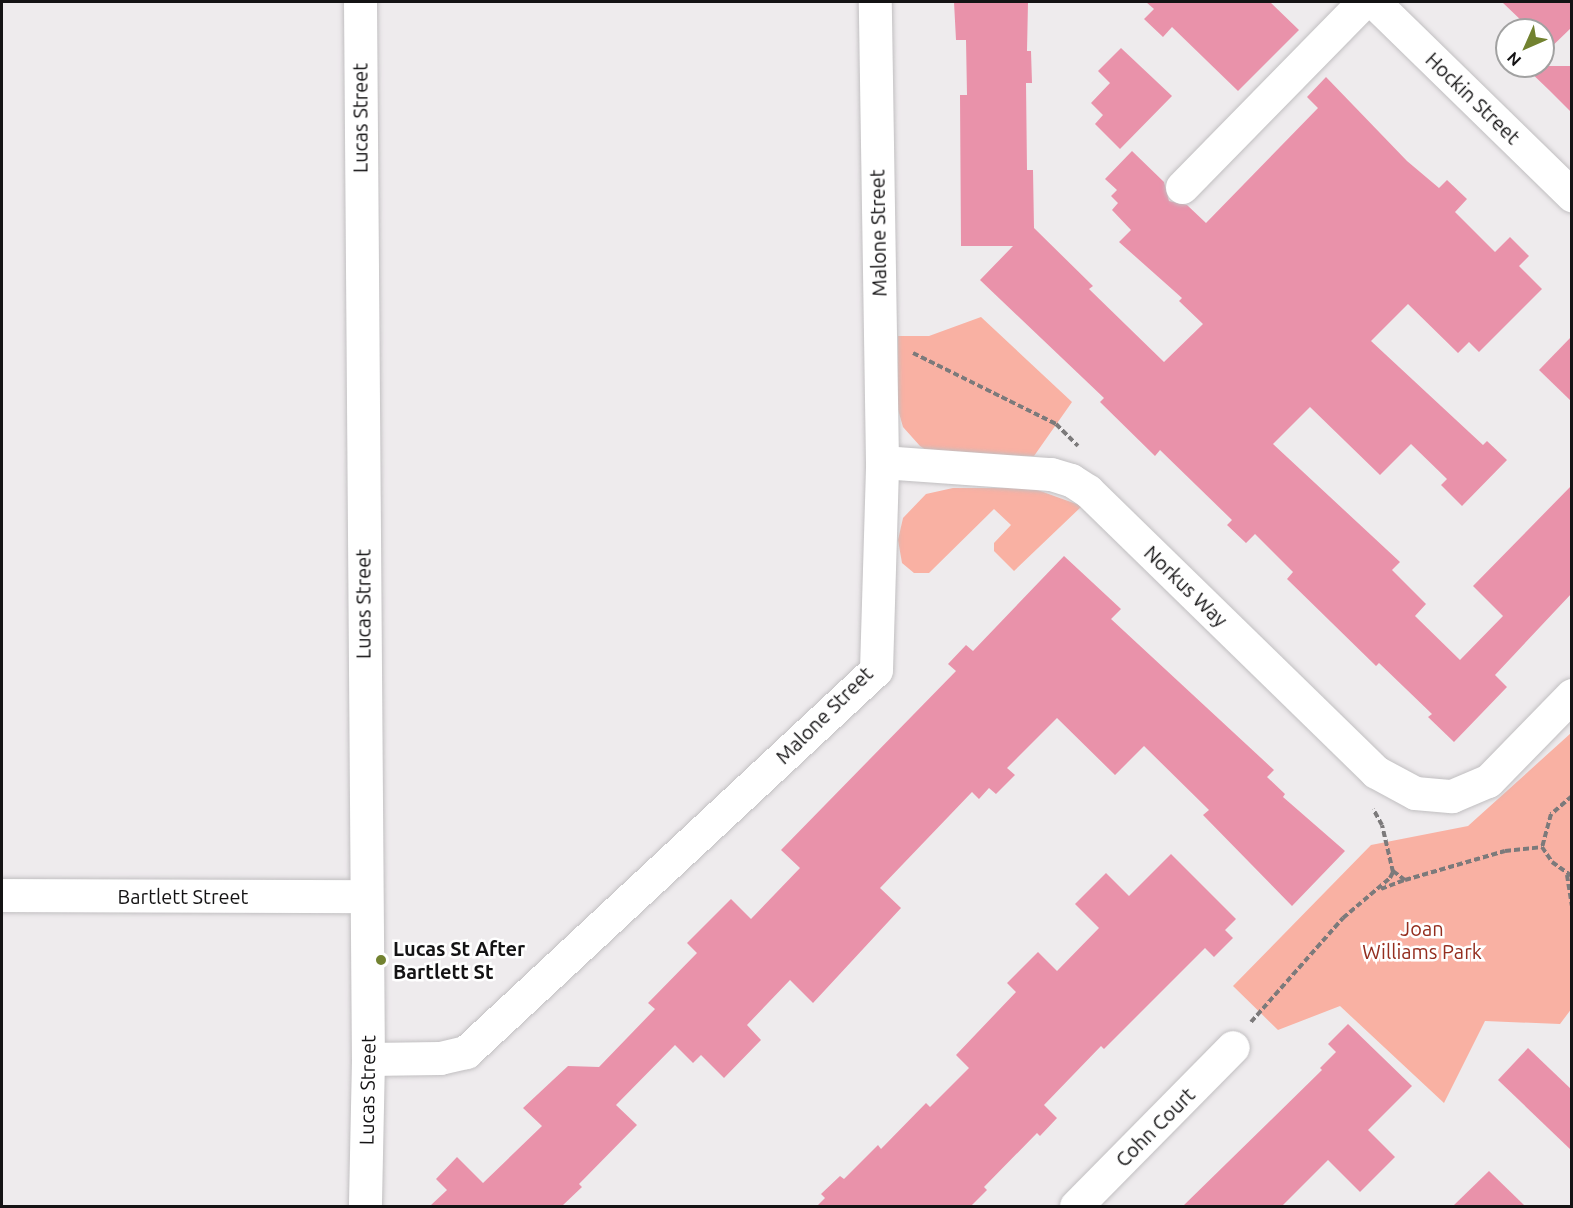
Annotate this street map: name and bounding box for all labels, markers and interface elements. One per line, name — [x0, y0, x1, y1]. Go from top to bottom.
north arrow — [1495, 18, 1555, 78]
street label: Hockin Street — [1421, 47, 1525, 149]
text: N — [1503, 49, 1524, 70]
street label: Lucas Street — [348, 63, 372, 173]
street label: Malone Street — [865, 169, 891, 297]
street label: Norkus Way — [1139, 540, 1233, 632]
street label: Lucas Street — [351, 549, 375, 659]
street label: Malone Street — [770, 661, 878, 769]
street label: Bartlett Street — [118, 884, 248, 908]
park label: Joan Williams Park — [1362, 917, 1482, 964]
place label: Lucas St After Bartlett St — [393, 936, 525, 983]
marker: Lucas St After Bartlett St — [374, 953, 388, 967]
street label: Lucas Street — [354, 1035, 380, 1145]
street label: Cohn Court — [1110, 1082, 1200, 1172]

